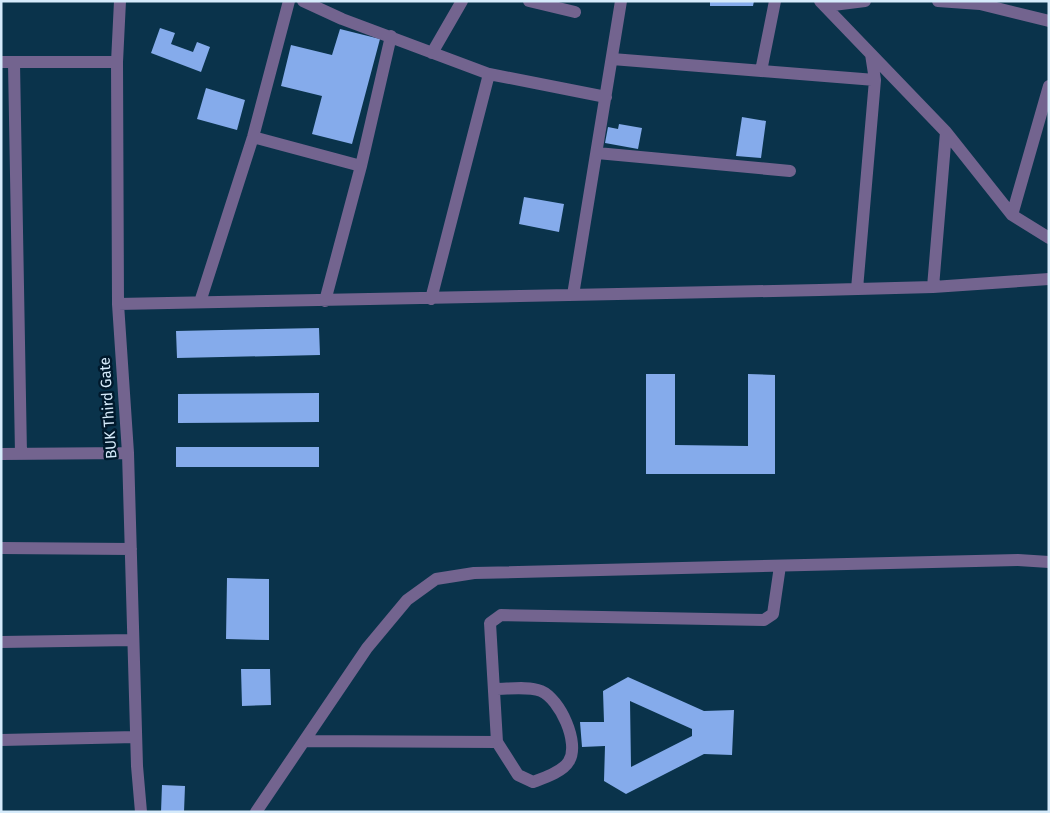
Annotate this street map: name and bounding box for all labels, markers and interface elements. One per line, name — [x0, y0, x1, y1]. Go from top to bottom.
street label: BUK Third Gate — [95, 357, 121, 459]

